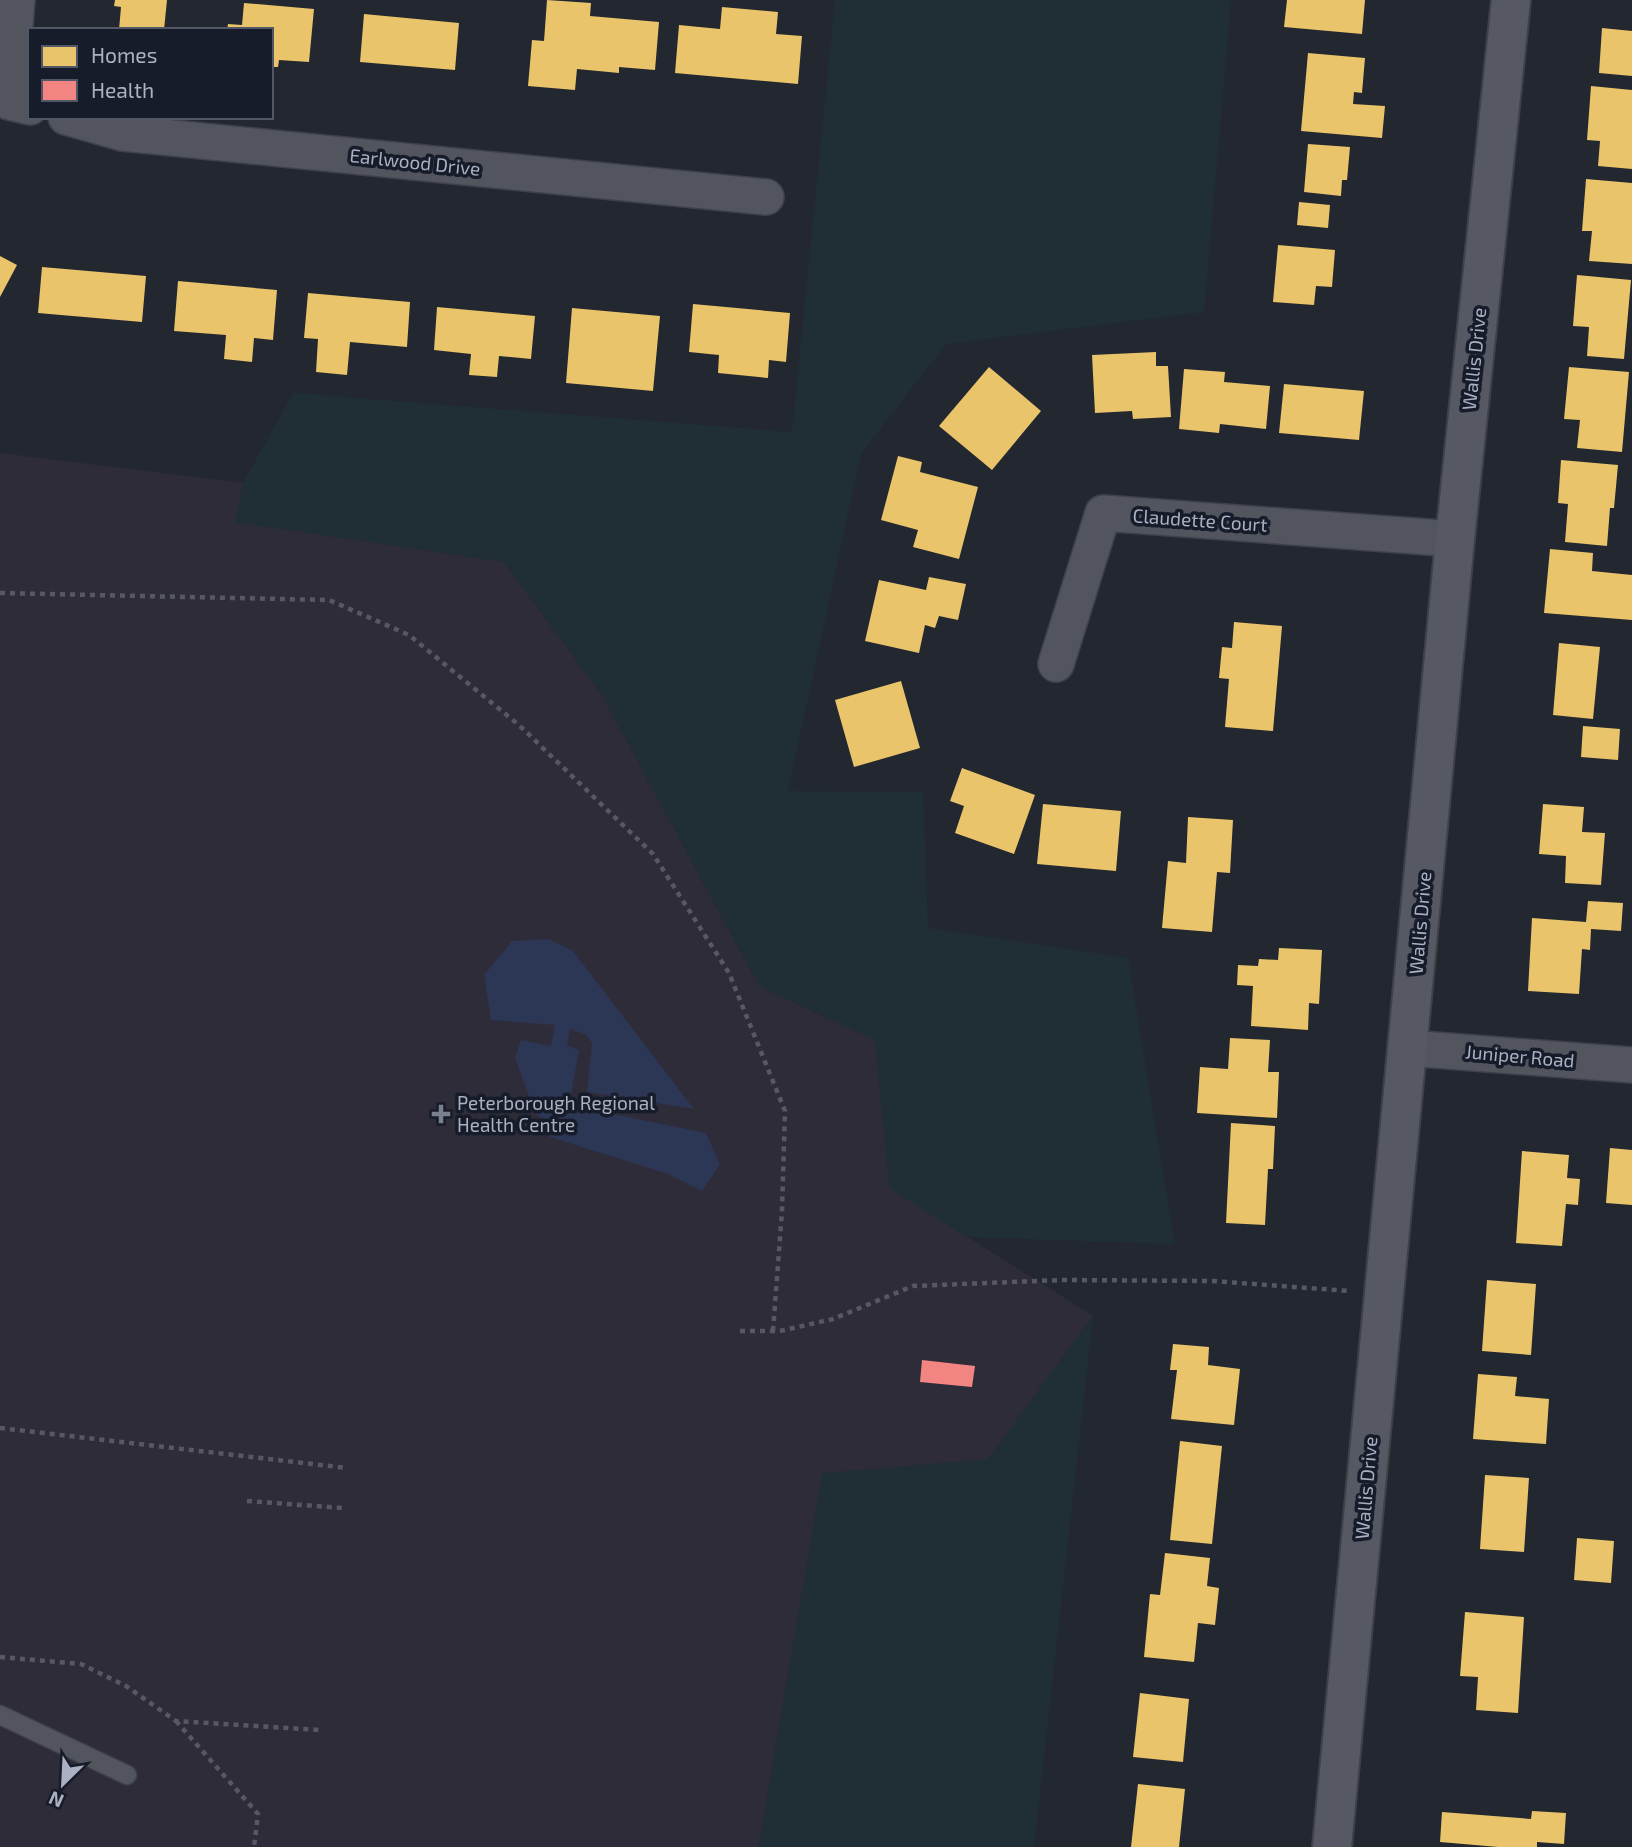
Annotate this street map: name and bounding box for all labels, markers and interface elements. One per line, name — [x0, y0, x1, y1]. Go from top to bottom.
legend — [28, 28, 273, 119]
text: Homes — [91, 42, 157, 67]
text: Health — [91, 77, 154, 102]
street label: Earlwood Drive — [348, 143, 482, 180]
street label: Wallis Drive — [1457, 306, 1490, 411]
street label: Claudette Court — [1132, 503, 1268, 536]
street label: Wallis Drive — [1404, 871, 1435, 975]
street label: Juniper Road — [1465, 1039, 1576, 1072]
place label: Peterborough Regional Health Centre — [457, 1091, 655, 1136]
marker: Peterborough Regional Health Centre — [431, 1104, 451, 1124]
street label: Wallis Drive — [1350, 1436, 1381, 1540]
north arrow — [28, 1749, 98, 1819]
text: N — [45, 1787, 67, 1813]

